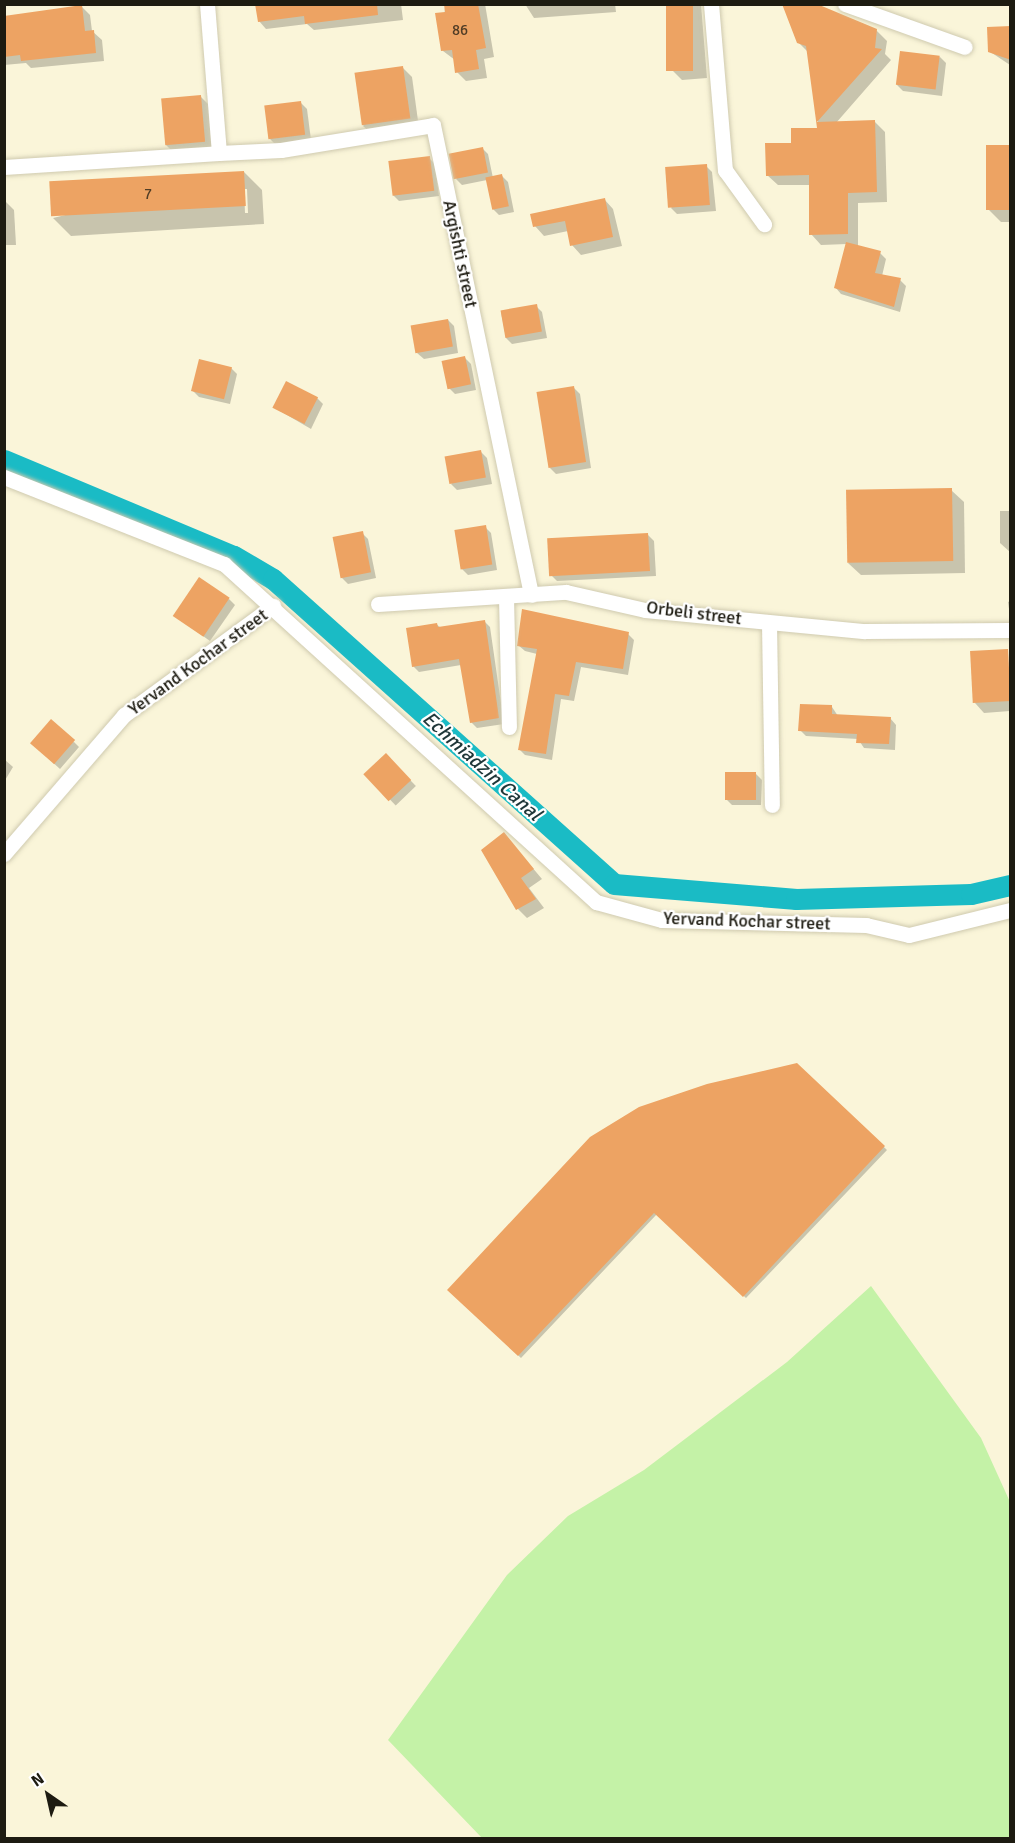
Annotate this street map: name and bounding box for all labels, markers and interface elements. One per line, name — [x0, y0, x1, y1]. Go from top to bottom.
house number: 86 — [452, 22, 468, 40]
house number: 7 — [144, 186, 152, 204]
street label: Argishti street — [438, 198, 482, 310]
street label: Orbeli street — [645, 596, 743, 630]
street label: Yervand Kochar street — [124, 604, 272, 720]
water label: Echmiadzin Canal — [417, 706, 547, 826]
street label: Yervand Kochar street — [663, 907, 831, 935]
north arrow — [18, 1765, 78, 1825]
text: N — [28, 1769, 48, 1791]

